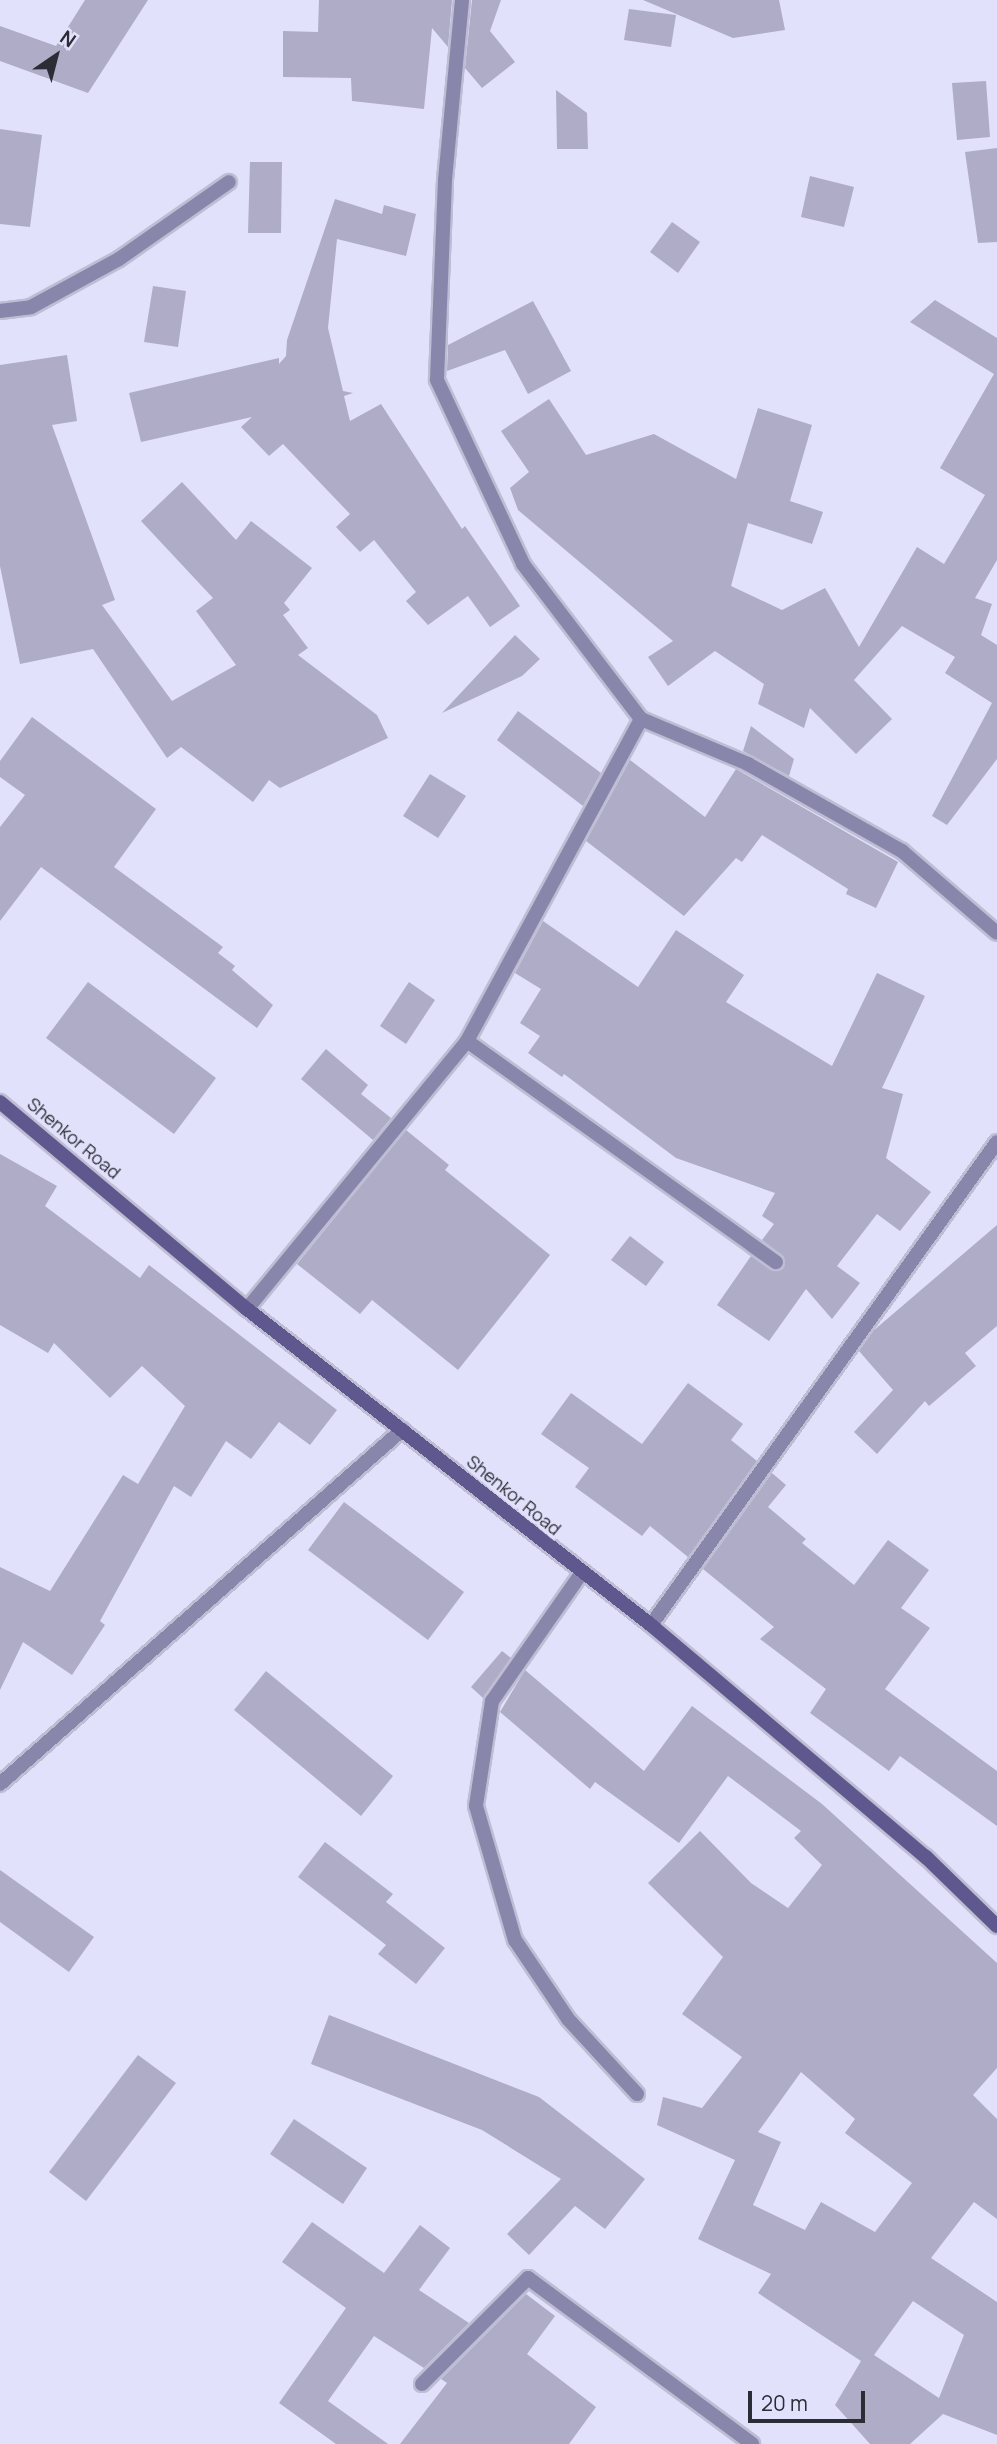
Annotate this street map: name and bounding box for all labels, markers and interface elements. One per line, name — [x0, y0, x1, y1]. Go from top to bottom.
north arrow — [21, 21, 91, 91]
text: N — [55, 24, 81, 53]
street label: Shenkor Road — [23, 1093, 125, 1183]
street label: Shenkor Road — [463, 1450, 565, 1540]
scale bar — [752, 2378, 869, 2422]
text: 20 m — [761, 2389, 808, 2417]

